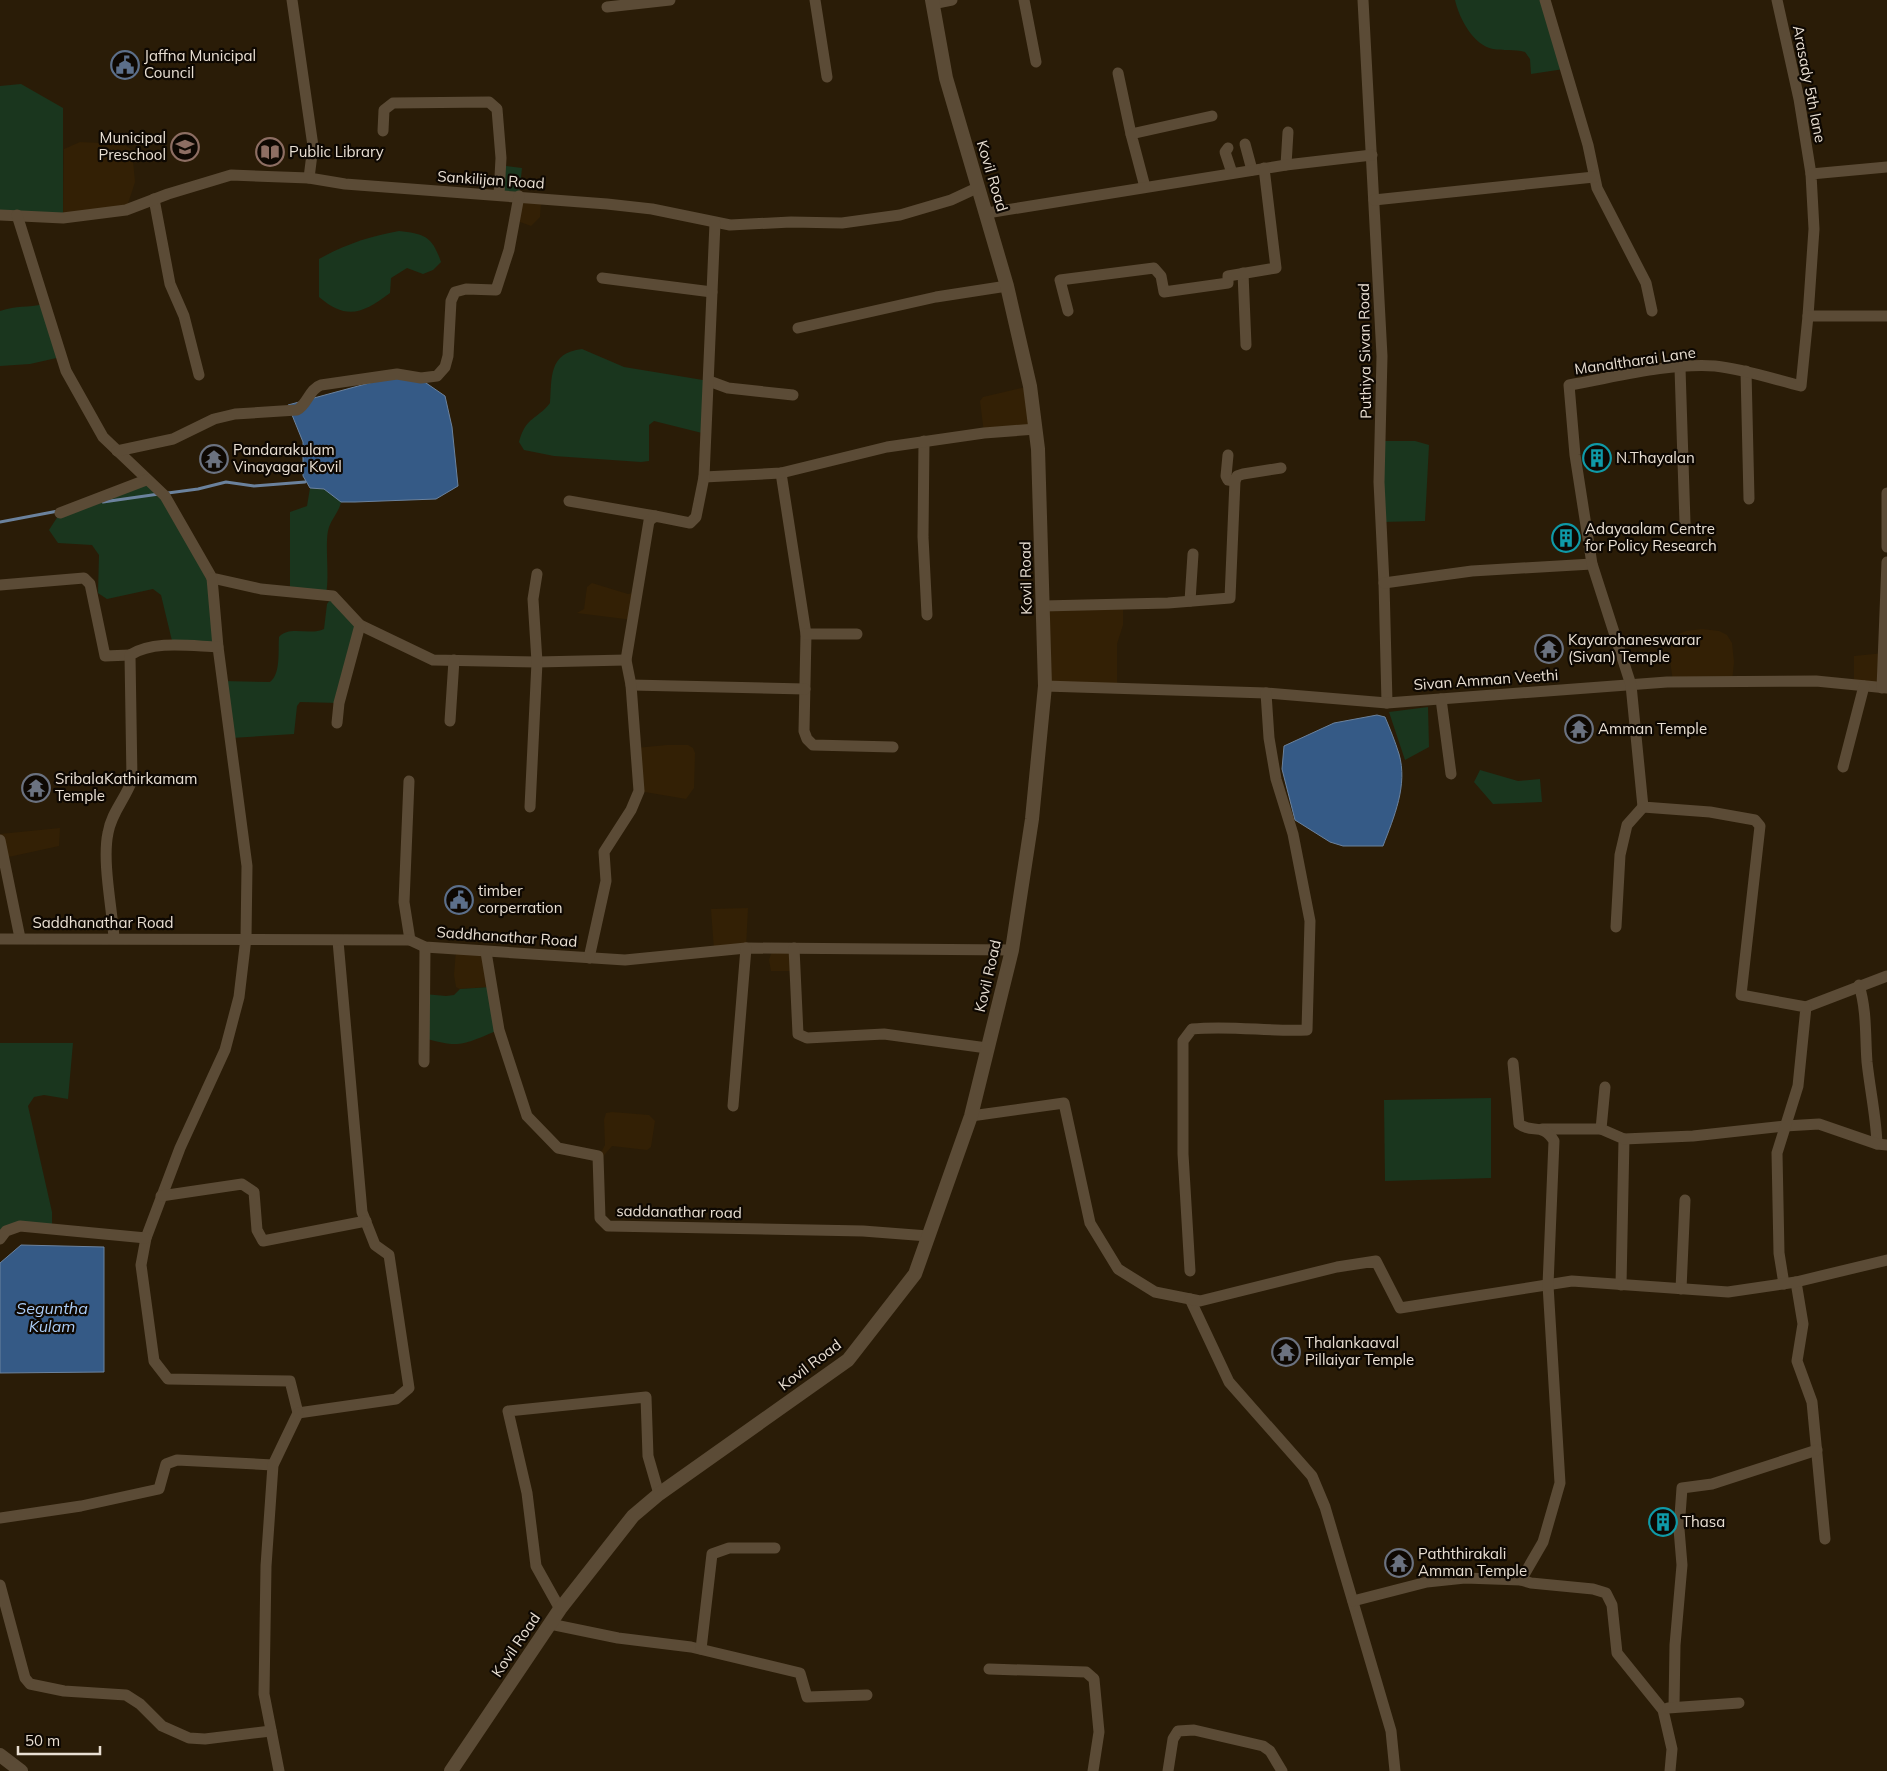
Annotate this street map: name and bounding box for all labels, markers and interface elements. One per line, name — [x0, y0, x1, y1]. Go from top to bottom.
street label: Arasady 5th lane — [1789, 24, 1830, 144]
place label: Jaffna Municipal Council — [144, 46, 256, 82]
public building icon: Jaffna Municipal Council — [110, 50, 140, 80]
place label: Municipal Preschool — [99, 128, 166, 164]
school or university icon: Municipal Preschool — [170, 132, 200, 162]
library icon: Public Library — [255, 137, 285, 167]
street label: Kovil Road — [973, 138, 1012, 214]
place label: Public Library — [289, 142, 384, 161]
street label: Sankilijan Road — [437, 166, 545, 193]
street label: Puthiya Sivan Road — [1354, 283, 1375, 419]
street label: Manaltharai Lane — [1573, 343, 1697, 378]
place label: Pandarakulam Vinayagar Kovil — [233, 440, 342, 476]
building icon: N.Thayalan — [1582, 443, 1612, 473]
temple icon: Pandarakulam Vinayagar Kovil — [199, 444, 229, 474]
place label: N.Thayalan — [1616, 448, 1695, 467]
place label: Adayaalam Centre for Policy Research — [1585, 519, 1717, 555]
building icon: Adayaalam Centre for Policy Research — [1551, 523, 1581, 553]
street label: Kovil Road — [1015, 541, 1036, 615]
place label: Kayarohaneswarar (Sivan) Temple — [1568, 630, 1701, 666]
temple icon: Kayarohaneswarar (Sivan) Temple — [1534, 634, 1564, 664]
street label: Sivan Amman Veethi — [1413, 665, 1559, 694]
temple icon: Amman Temple — [1564, 714, 1594, 744]
place label: Amman Temple — [1598, 719, 1707, 738]
place label: SribalaKathirkamam Temple — [55, 769, 198, 805]
temple icon: SribalaKathirkamam Temple — [21, 773, 51, 803]
place label: timber corperration — [478, 881, 562, 917]
public building icon: timber corperration — [444, 885, 474, 915]
street label: Saddhanathar Road — [32, 913, 174, 932]
street label: Saddhanathar Road — [436, 922, 578, 951]
street label: Kovil Road — [970, 938, 1005, 1014]
street label: saddanathar road — [616, 1201, 742, 1222]
water label: Seguntha Kulam — [16, 1298, 88, 1336]
place label: Thalankaaval Pillaiyar Temple — [1305, 1333, 1414, 1369]
street label: Kovil Road — [775, 1335, 845, 1394]
temple icon: Thalankaaval Pillaiyar Temple — [1271, 1337, 1301, 1367]
building icon: Thasa — [1648, 1507, 1678, 1537]
place label: Thasa — [1682, 1512, 1725, 1531]
place label: Paththirakali Amman Temple — [1418, 1544, 1527, 1580]
temple icon: Paththirakali Amman Temple — [1384, 1548, 1414, 1578]
street label: Kovil Road — [487, 1609, 544, 1681]
scale bar — [18, 1724, 100, 1756]
text: 50 m — [25, 1731, 60, 1750]

